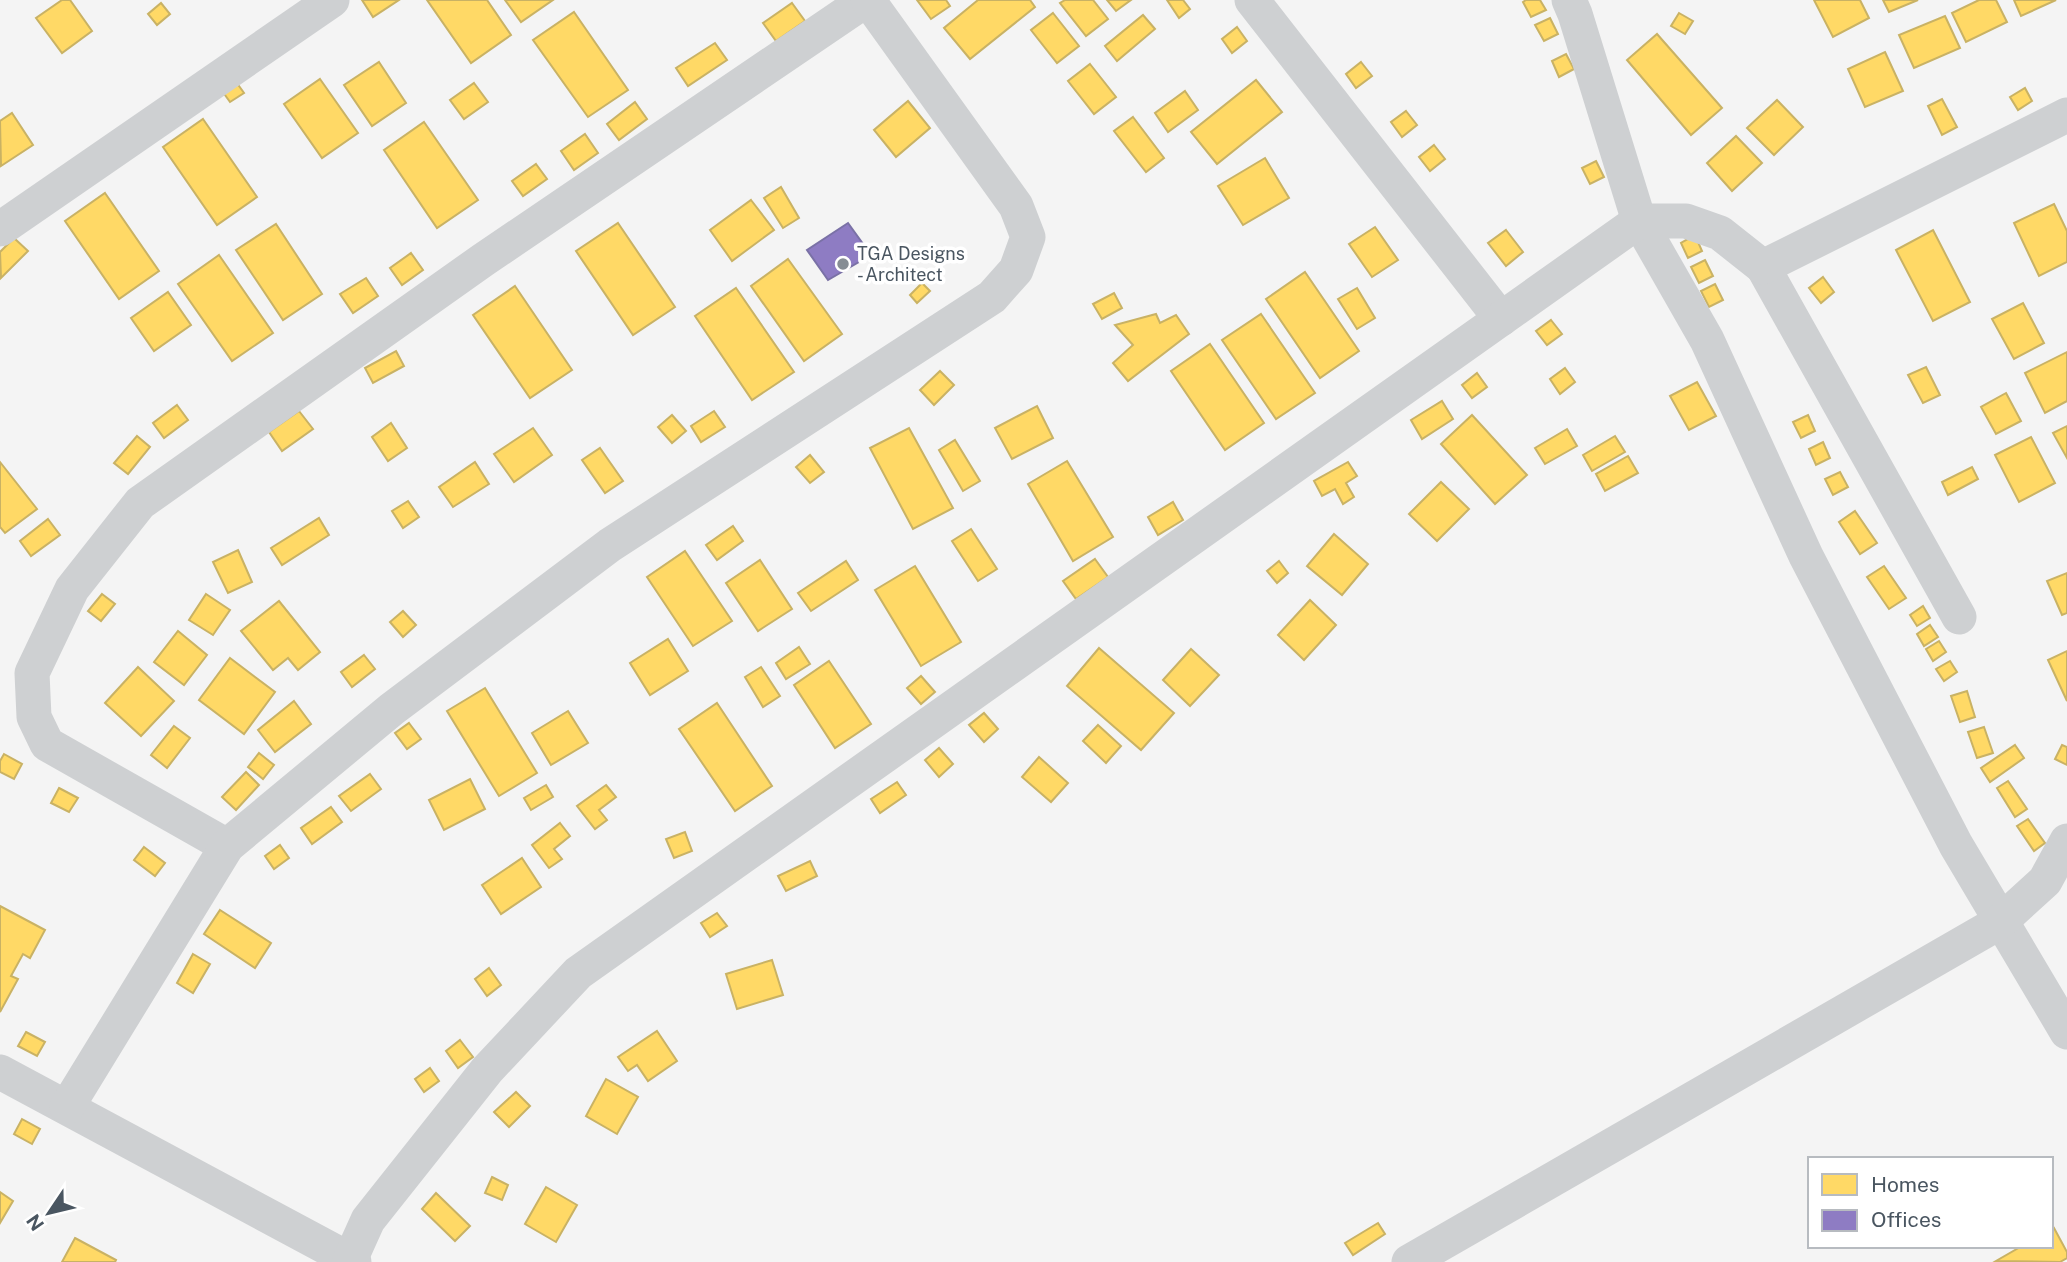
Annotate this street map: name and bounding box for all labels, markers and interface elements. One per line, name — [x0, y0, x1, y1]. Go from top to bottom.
place label: TGA Designs - Architect — [857, 243, 965, 285]
marker: TGA Designs - Architect — [835, 256, 851, 272]
legend — [1808, 1157, 2053, 1248]
text: Homes — [1871, 1172, 1939, 1197]
north arrow — [14, 1178, 84, 1248]
text: Offices — [1871, 1207, 1941, 1232]
text: N — [22, 1210, 48, 1235]

